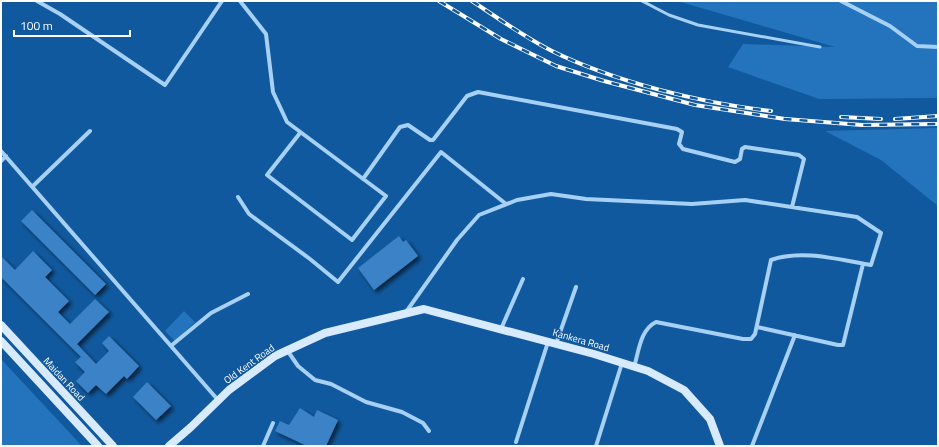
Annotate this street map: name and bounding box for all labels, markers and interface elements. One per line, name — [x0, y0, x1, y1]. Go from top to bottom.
scale bar — [14, 12, 130, 38]
text: 100 m — [20, 16, 53, 35]
street label: Kankera Road — [551, 325, 611, 355]
street label: Old Kent Road — [220, 340, 278, 388]
street label: Maidan Road — [40, 354, 88, 404]

